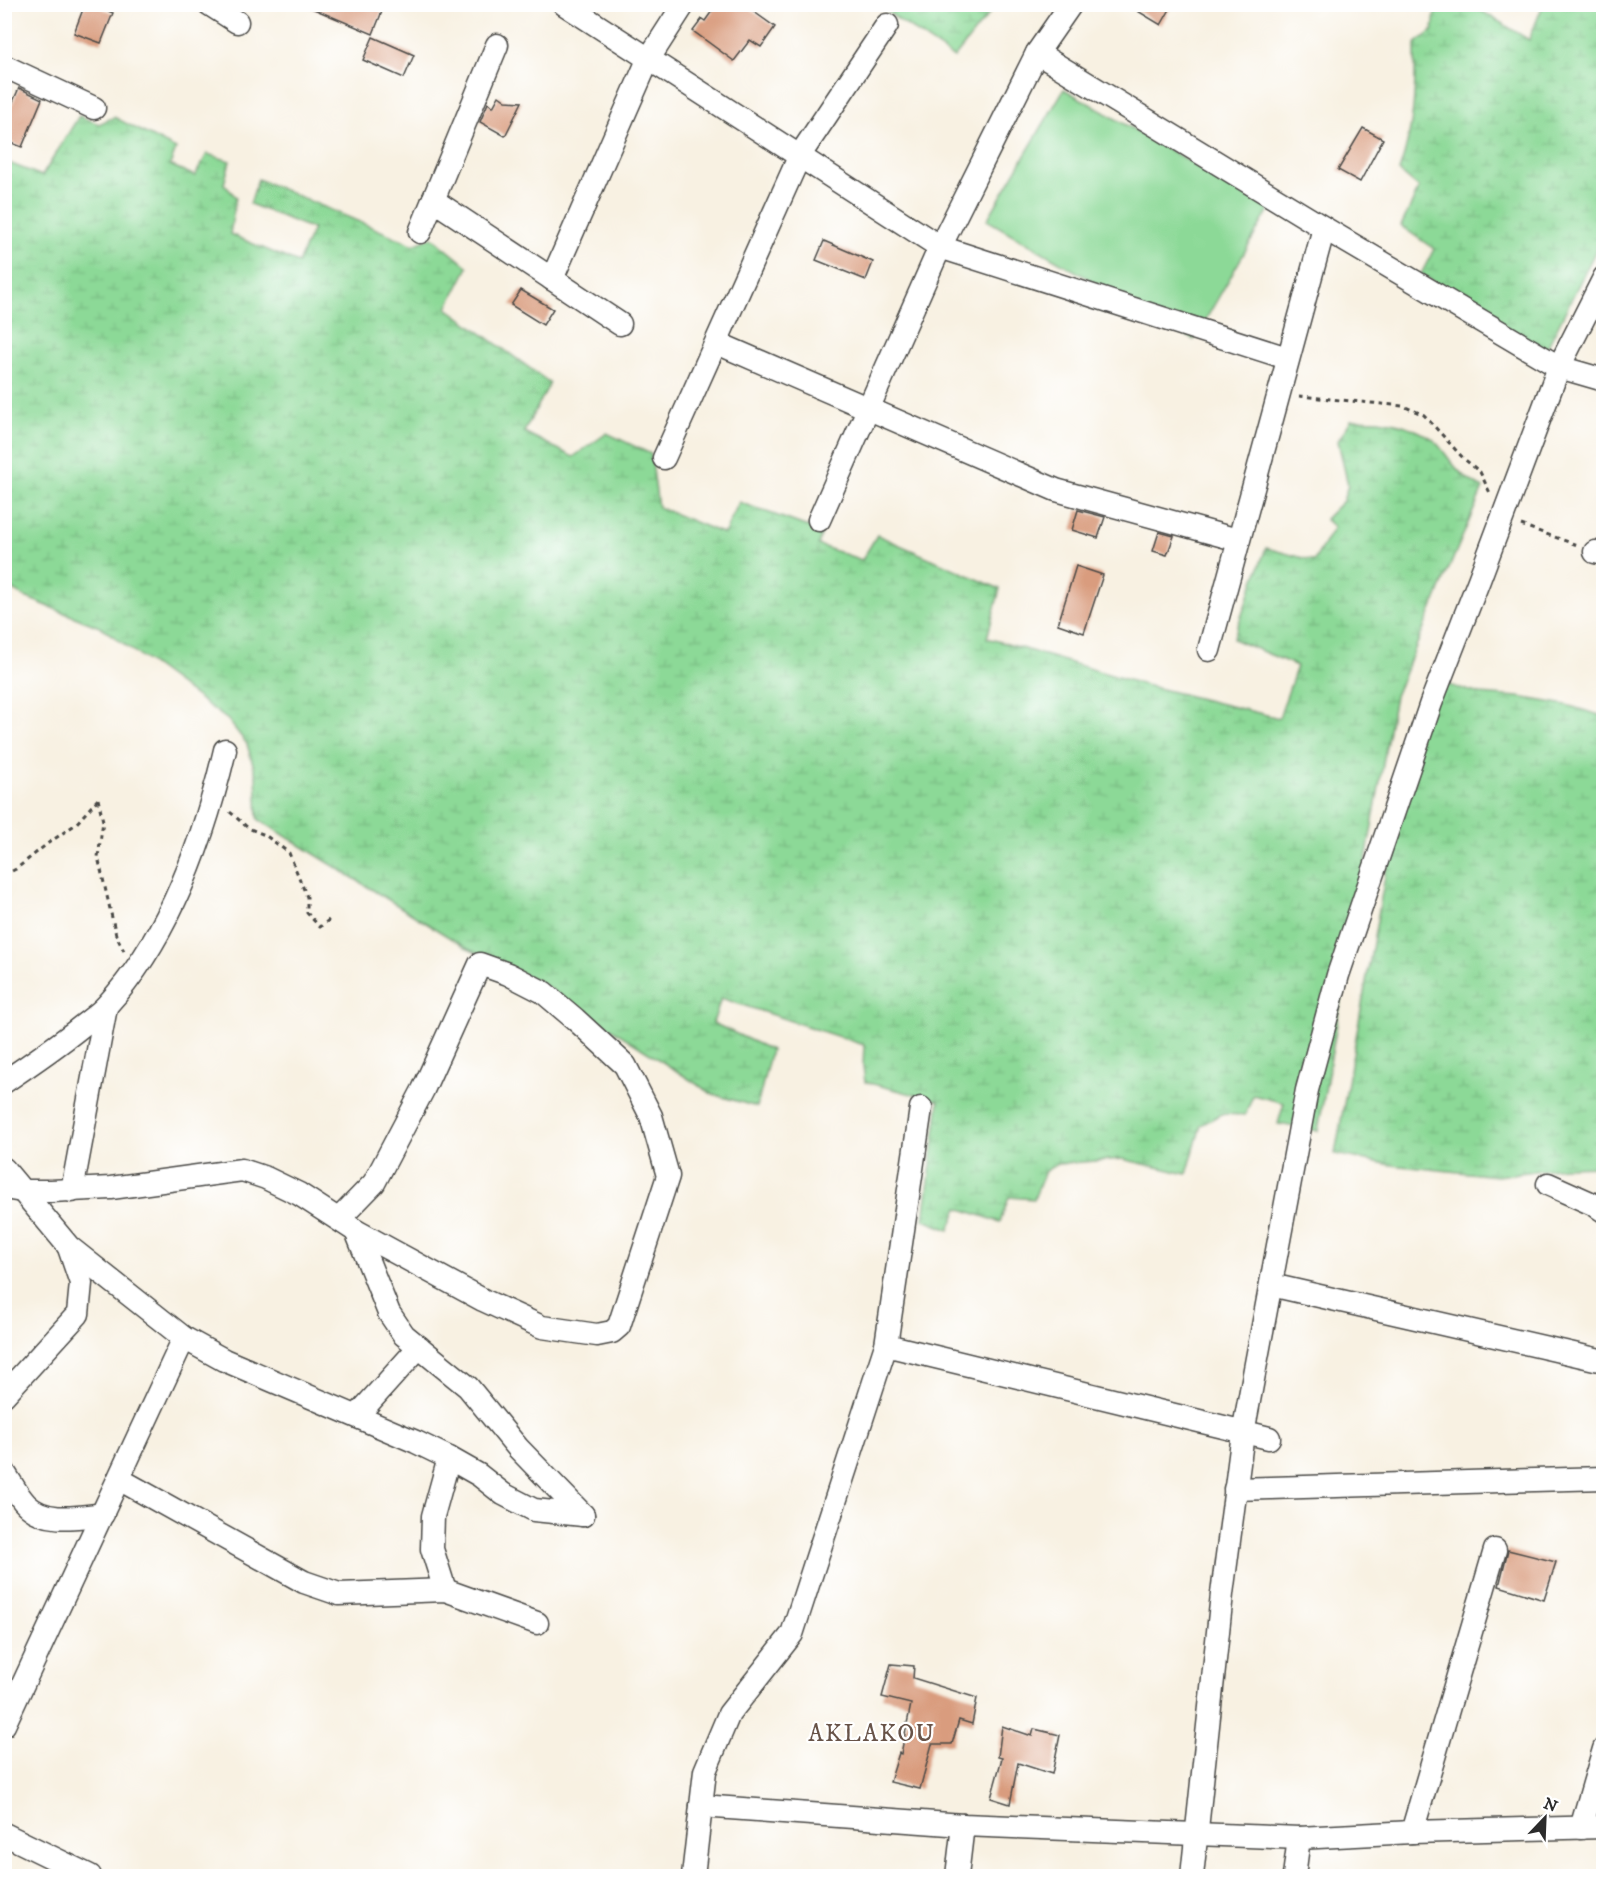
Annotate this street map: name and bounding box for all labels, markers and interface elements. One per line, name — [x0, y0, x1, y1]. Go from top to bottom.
district label: AKLAKOU — [808, 1719, 936, 1749]
north arrow — [1515, 1788, 1575, 1848]
text: N — [1541, 1793, 1560, 1817]

